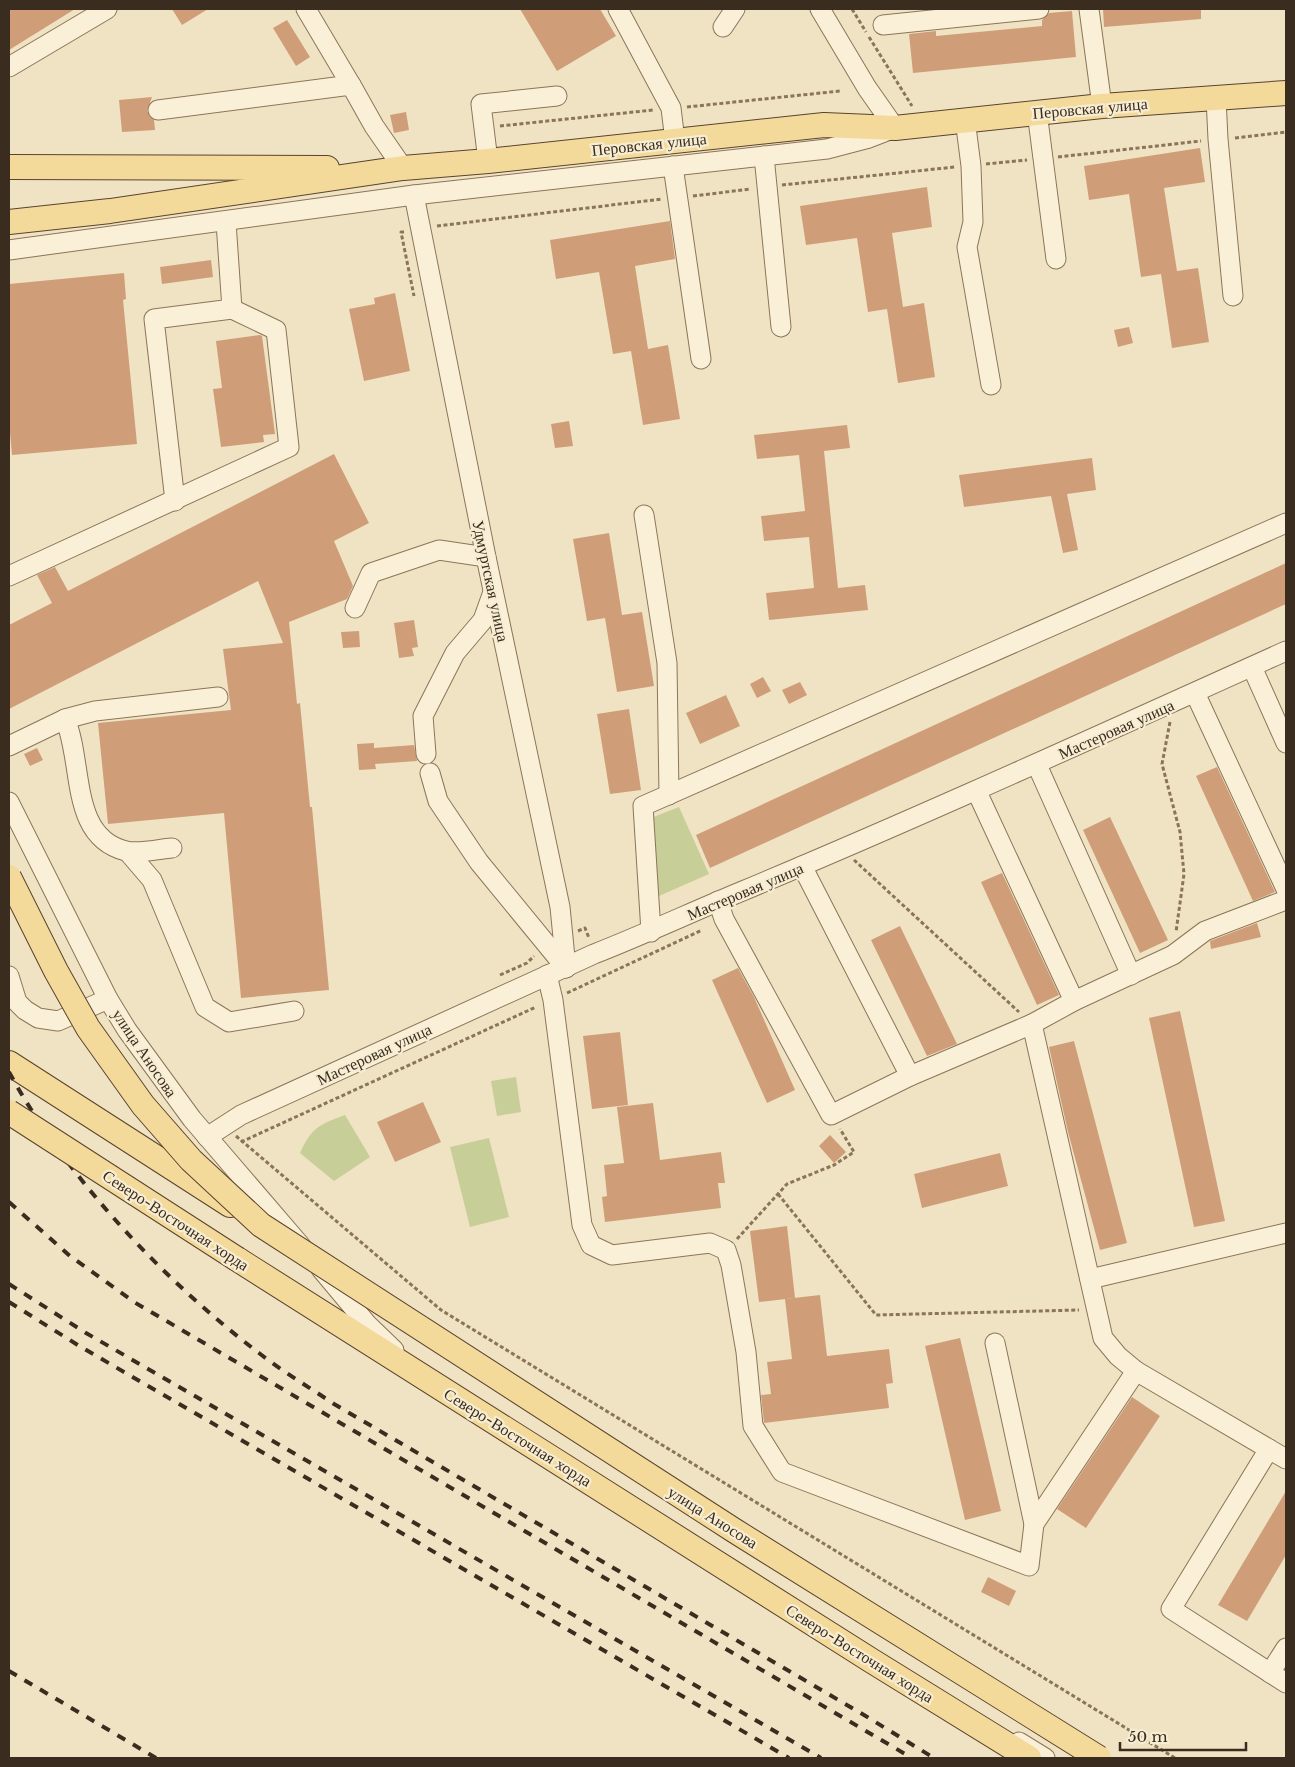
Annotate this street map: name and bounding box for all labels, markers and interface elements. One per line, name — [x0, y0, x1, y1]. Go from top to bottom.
street label: Перовская улица — [1032, 93, 1148, 123]
street label: Перовская улица — [591, 128, 707, 160]
street label: Удмуртская улица — [468, 519, 514, 643]
street label: Мастеровая улица — [1055, 695, 1177, 763]
street label: Мастеровая улица — [684, 857, 806, 925]
street label: улица Аносова — [108, 1005, 182, 1101]
street label: Мастеровая улица — [313, 1019, 435, 1089]
street label: Северо-Восточная хорда — [99, 1165, 253, 1275]
street label: Северо-Восточная хорда — [440, 1383, 596, 1491]
street label: улица Аносова — [664, 1481, 762, 1553]
street label: Северо-Восточная хорда — [782, 1599, 938, 1707]
scale bar — [1120, 1720, 1246, 1752]
text: 50 m — [1128, 1727, 1168, 1746]

